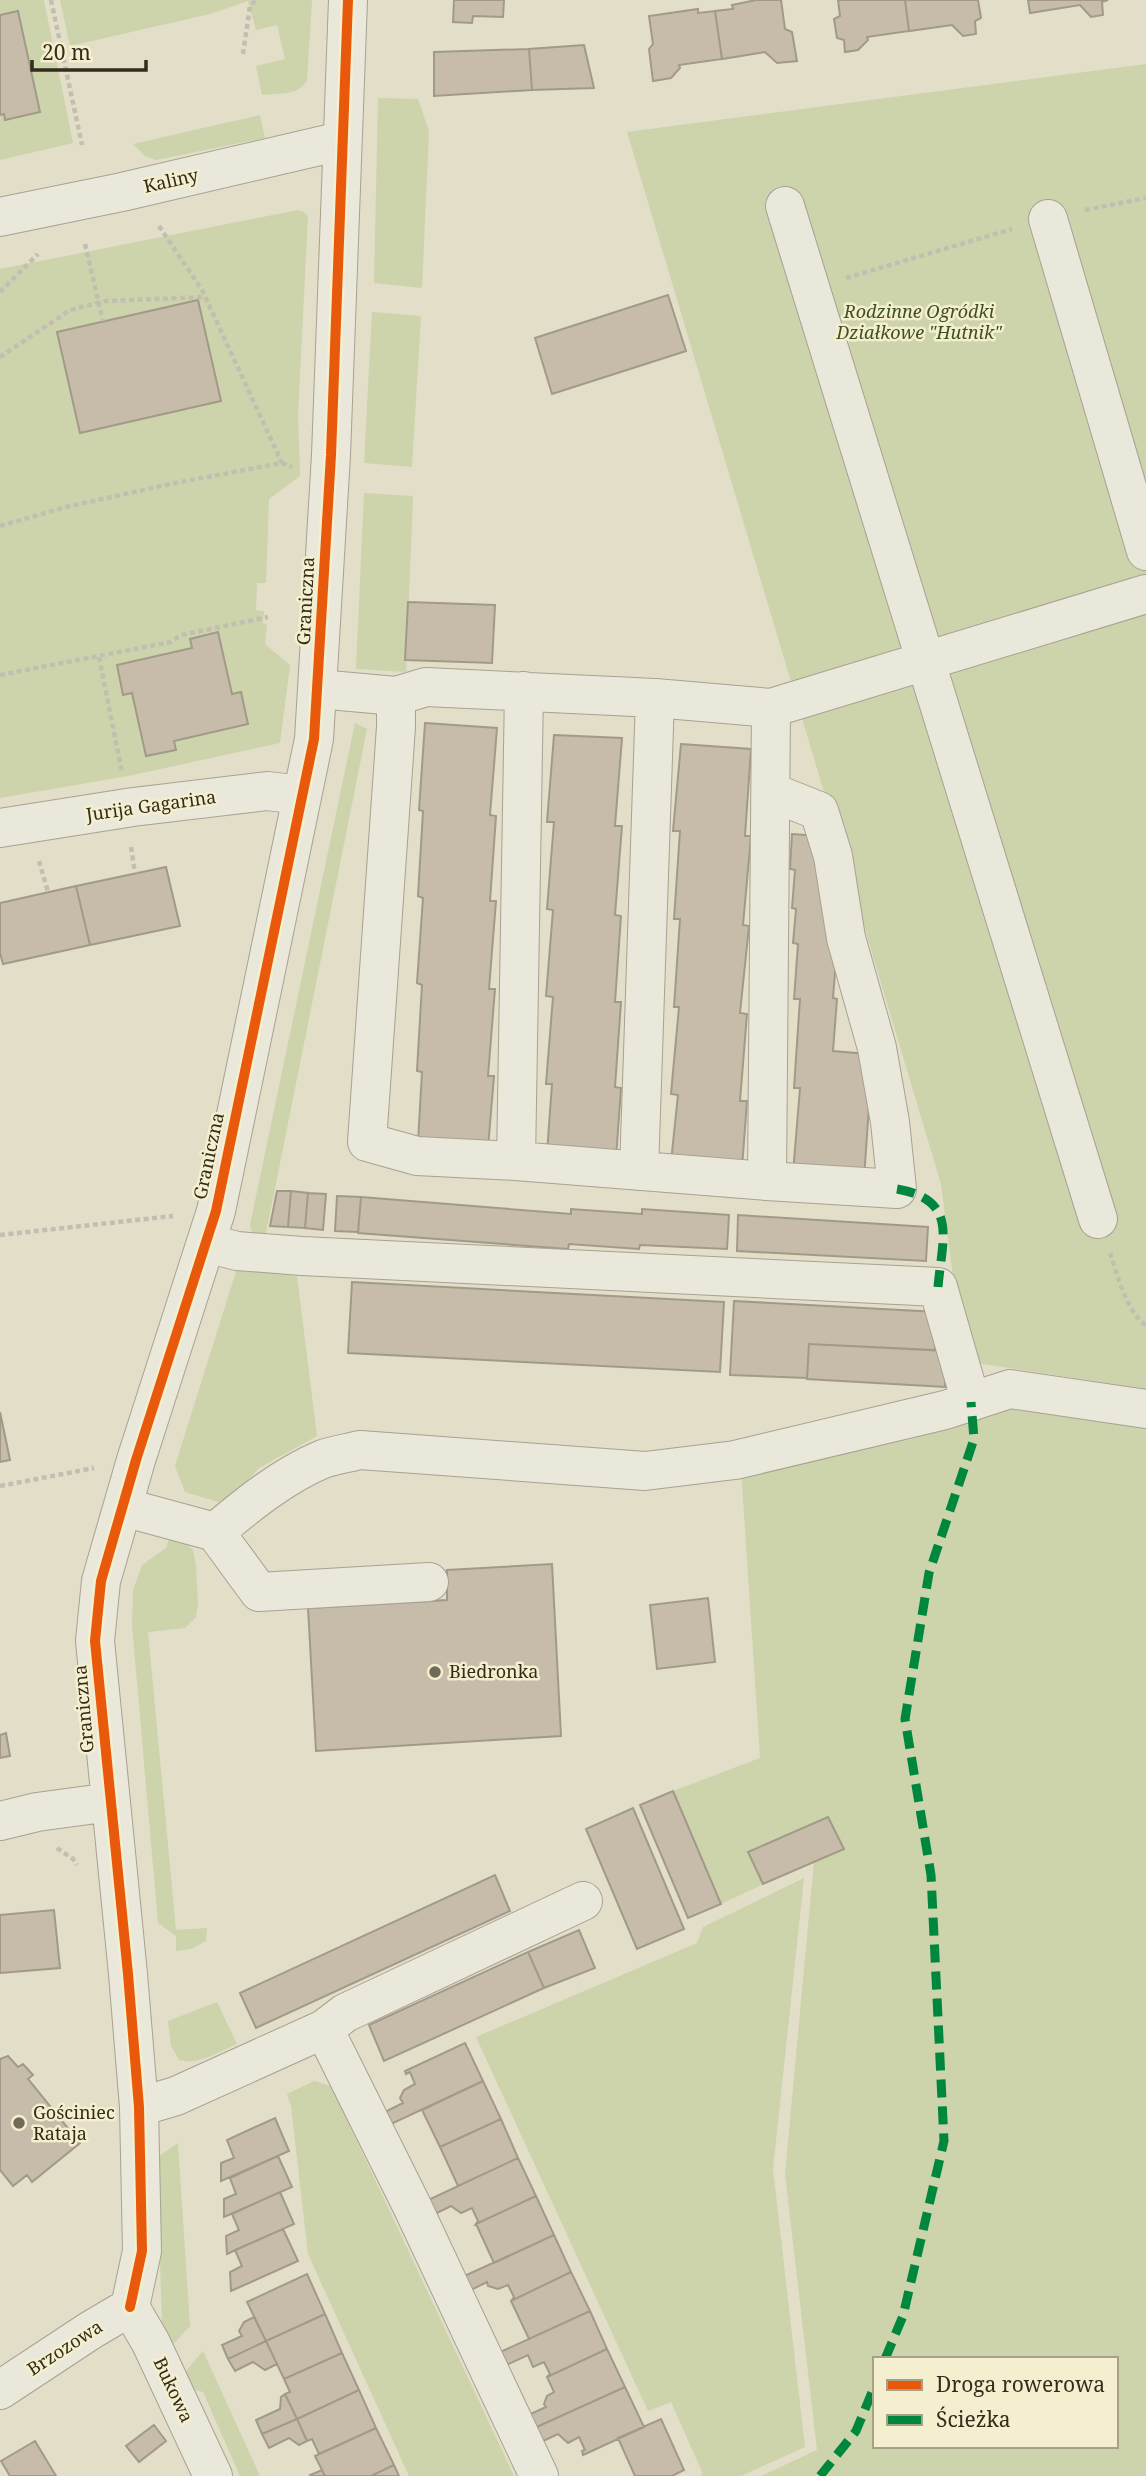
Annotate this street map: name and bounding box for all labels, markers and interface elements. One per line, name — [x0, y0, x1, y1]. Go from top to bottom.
scale bar — [32, 28, 145, 72]
text: 20 m — [42, 38, 91, 66]
street label: Kaliny — [141, 162, 201, 198]
park label: Rodzinne Ogródki Działkowe "Hutnik" — [835, 299, 1003, 344]
street label: Graniczna — [291, 556, 319, 646]
street label: Jurija Gagarina — [83, 784, 217, 826]
street label: Graniczna — [187, 1110, 229, 1201]
place label: Biedronka — [449, 1659, 538, 1683]
street label: Graniczna — [67, 1664, 99, 1754]
marker: Biedronka — [427, 1664, 443, 1680]
place label: Gościniec Rataja — [33, 2100, 115, 2145]
marker: Gościniec Rataja — [11, 2115, 27, 2131]
street label: Brzozowa — [22, 2314, 107, 2380]
street label: Bukowa — [148, 2353, 199, 2426]
legend — [873, 2357, 1118, 2448]
text: Droga rowerowa — [936, 2370, 1105, 2398]
text: Ścieżka — [936, 2405, 1011, 2433]

